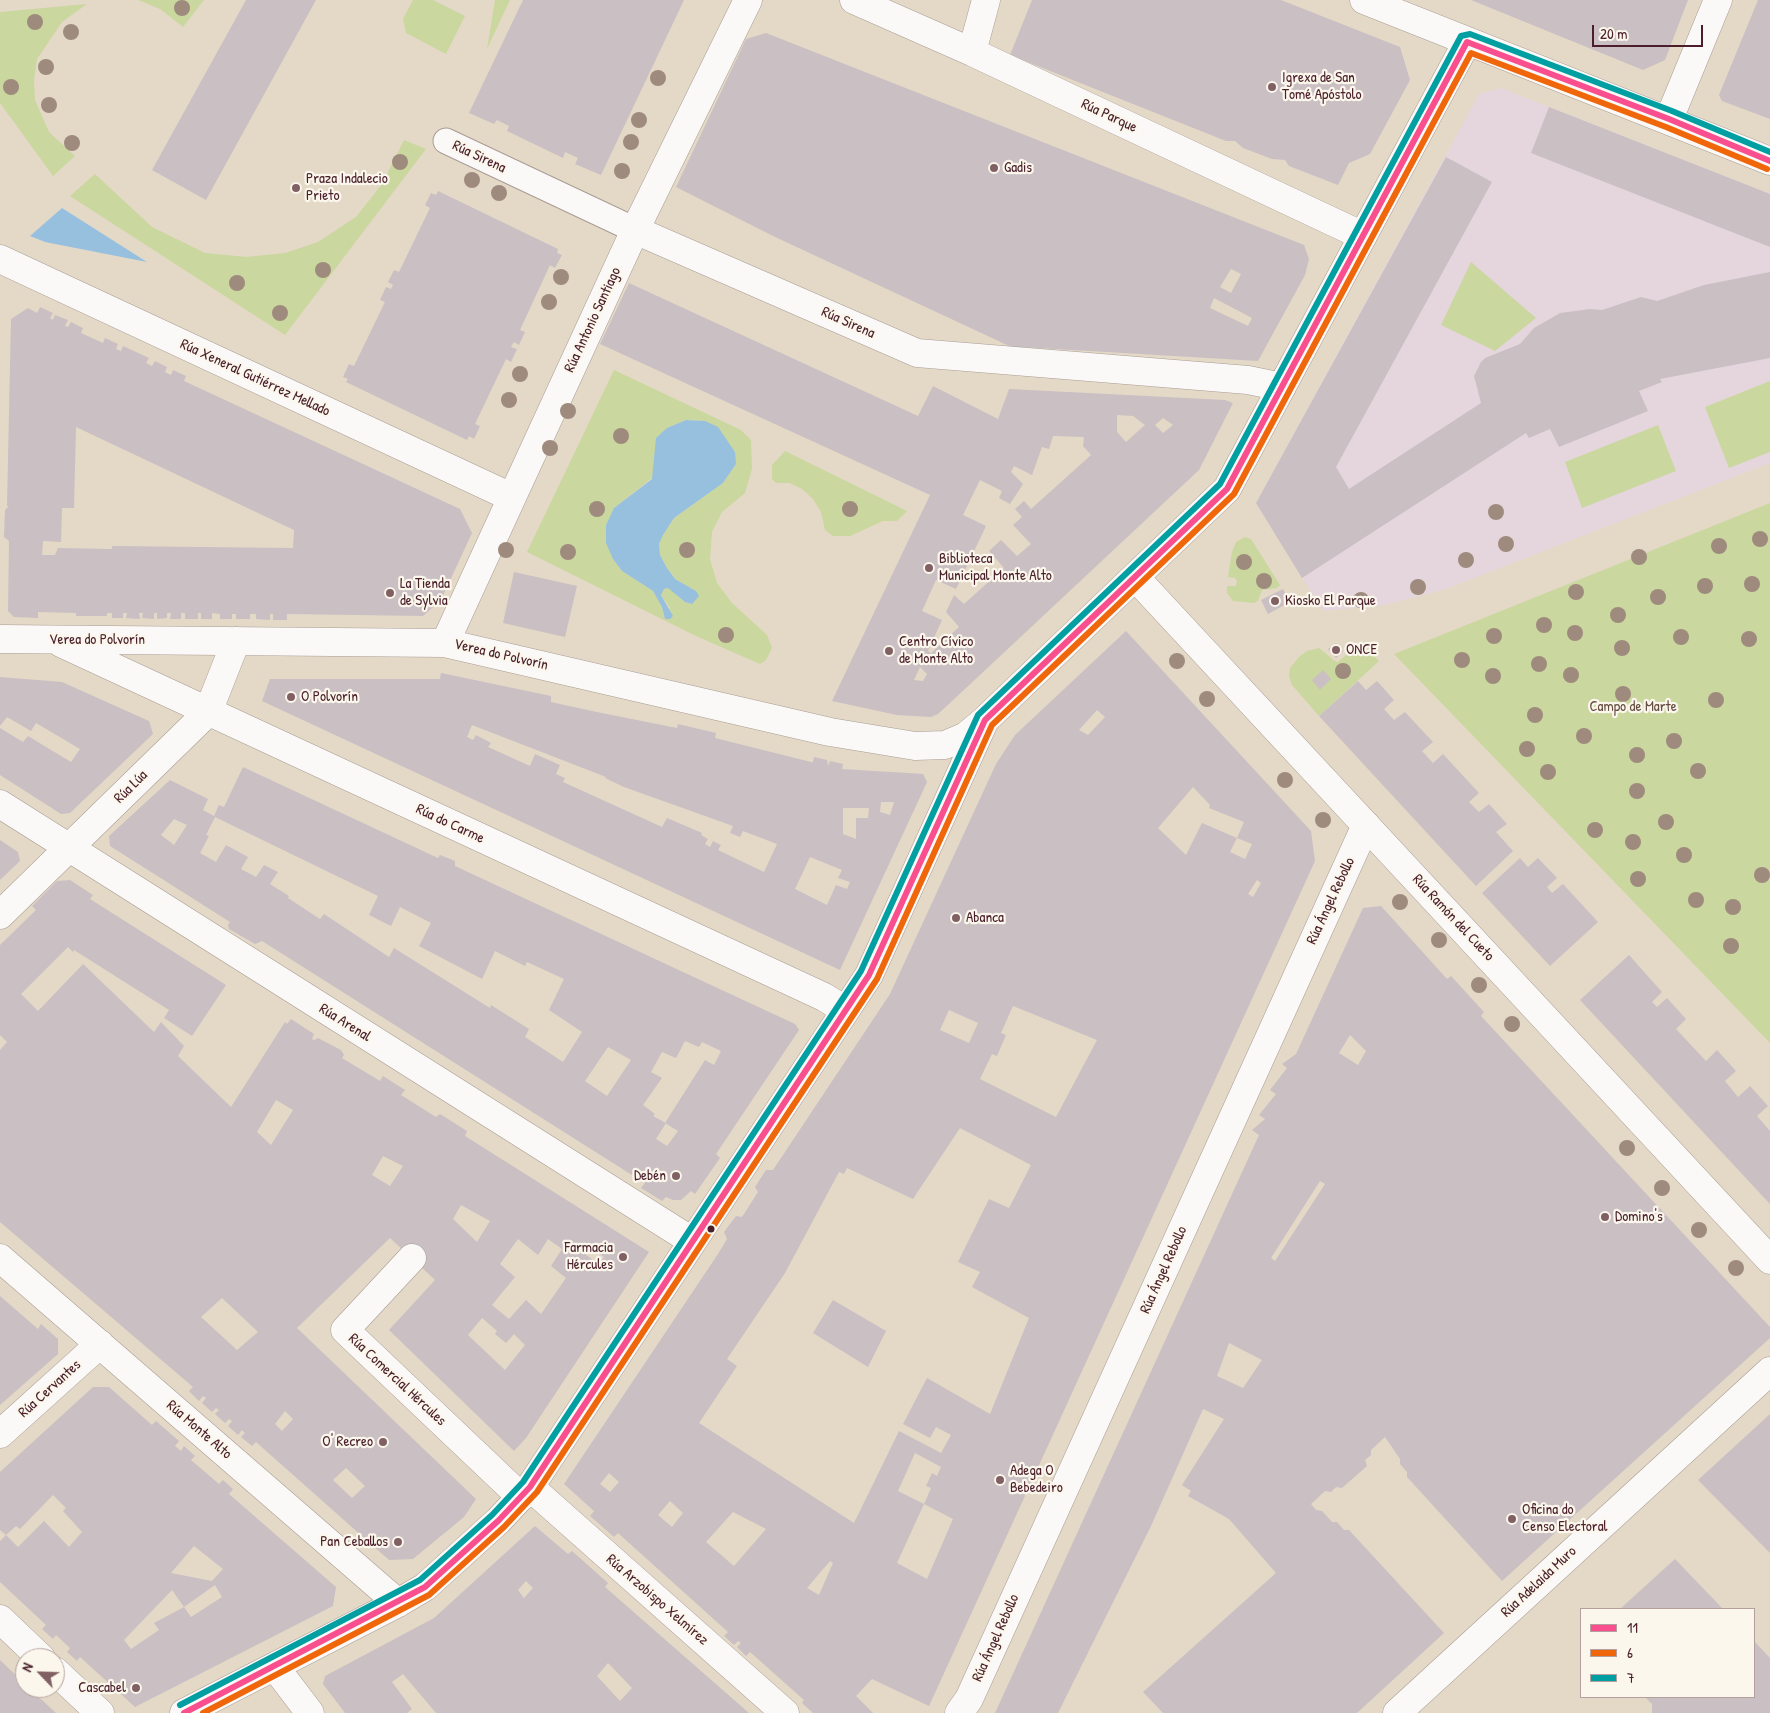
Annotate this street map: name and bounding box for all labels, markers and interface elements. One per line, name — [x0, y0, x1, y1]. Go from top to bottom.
scale bar — [1595, 15, 1706, 47]
text: 20 m — [1600, 23, 1627, 44]
place label: Igrexa de San Tomé Apóstolo — [1282, 69, 1361, 104]
marker: Igrexa de San Tomé Apóstolo — [1266, 81, 1278, 93]
street label: Rúa Parque — [1078, 95, 1140, 137]
street label: Rúa Sirena — [449, 137, 509, 177]
place label: Gadis — [1004, 159, 1032, 177]
marker: Gadis — [988, 162, 1000, 174]
place label: Praza Indalecio Prieto — [306, 170, 388, 205]
marker: Praza Indalecio Prieto — [290, 182, 302, 194]
street label: Rúa Antonio Santiago — [561, 265, 625, 375]
street label: Rúa Sirena — [818, 303, 878, 343]
street label: Rúa Xeneral Gutiérrez Mellado — [177, 335, 333, 421]
place label: Biblioteca Municipal Monte Alto — [939, 550, 1052, 585]
marker: Biblioteca Municipal Monte Alto — [923, 562, 935, 574]
place label: La Tienda de Sylvia — [400, 575, 450, 610]
marker: La Tienda de Sylvia — [384, 587, 396, 599]
place label: Kiosko El Parque — [1285, 592, 1376, 610]
marker: Kiosko El Parque — [1269, 595, 1281, 607]
street label: Verea do Polvorín — [49, 631, 145, 649]
place label: Centro Cívico de Monte Alto — [899, 633, 973, 668]
street label: Verea do Polvorín — [452, 635, 550, 675]
place label: ONCE — [1346, 641, 1377, 659]
marker: ONCE — [1330, 644, 1342, 656]
marker: Centro Cívico de Monte Alto — [883, 645, 895, 657]
place label: O Polvorín — [301, 688, 358, 706]
marker: O Polvorín — [285, 691, 297, 703]
park label: Campo de Marte — [1589, 698, 1677, 716]
street label: Rúa Lúa — [111, 767, 151, 807]
street label: Rúa do Carme — [413, 800, 487, 848]
street label: Rúa Ángel Rebollo — [1303, 855, 1359, 947]
street label: Rúa Ramón del Cueto — [1408, 871, 1498, 965]
place label: Abanca — [966, 909, 1004, 927]
marker: Abanca — [950, 912, 962, 924]
street label: Rúa Arenal — [316, 1000, 374, 1046]
place label: Debén — [634, 1167, 666, 1185]
marker: Debén — [670, 1170, 682, 1182]
place label: Domino's — [1615, 1208, 1663, 1226]
marker: Domino's — [1599, 1211, 1611, 1223]
street label: Rúa Ángel Rebollo — [1137, 1223, 1191, 1317]
unlabelled marker — [706, 1224, 716, 1234]
place label: Farmacia Hércules — [565, 1239, 613, 1274]
marker: Farmacia Hércules — [617, 1251, 629, 1263]
street label: Rúa Comercial Hércules — [344, 1330, 450, 1430]
street label: Rúa Cervantes — [15, 1356, 85, 1422]
street label: Rúa Monte Alto — [163, 1397, 235, 1463]
place label: O' Recreo — [322, 1433, 373, 1451]
marker: O' Recreo — [377, 1436, 389, 1448]
place label: Adega O Bebedeiro — [1010, 1462, 1063, 1497]
marker: Adega O Bebedeiro — [994, 1474, 1006, 1486]
place label: Oficina do Censo Electoral — [1522, 1501, 1607, 1536]
marker: Oficina do Censo Electoral — [1506, 1513, 1518, 1525]
place label: Pan Ceballos — [320, 1533, 388, 1551]
marker: Pan Ceballos — [392, 1536, 404, 1548]
street label: Rúa Adelaida Muro — [1498, 1543, 1580, 1621]
street label: Rúa Arzobispo Xelmírez — [602, 1551, 712, 1649]
street label: Rúa Ángel Rebollo — [969, 1591, 1023, 1685]
legend — [1580, 1608, 1755, 1698]
text: 11 — [1627, 1617, 1638, 1638]
text: 6 — [1627, 1642, 1633, 1663]
north arrow — [15, 1648, 65, 1698]
text: N — [17, 1660, 37, 1674]
text: 7 — [1627, 1667, 1634, 1688]
place label: Cascabel — [78, 1679, 126, 1697]
marker: Cascabel — [130, 1682, 142, 1694]

